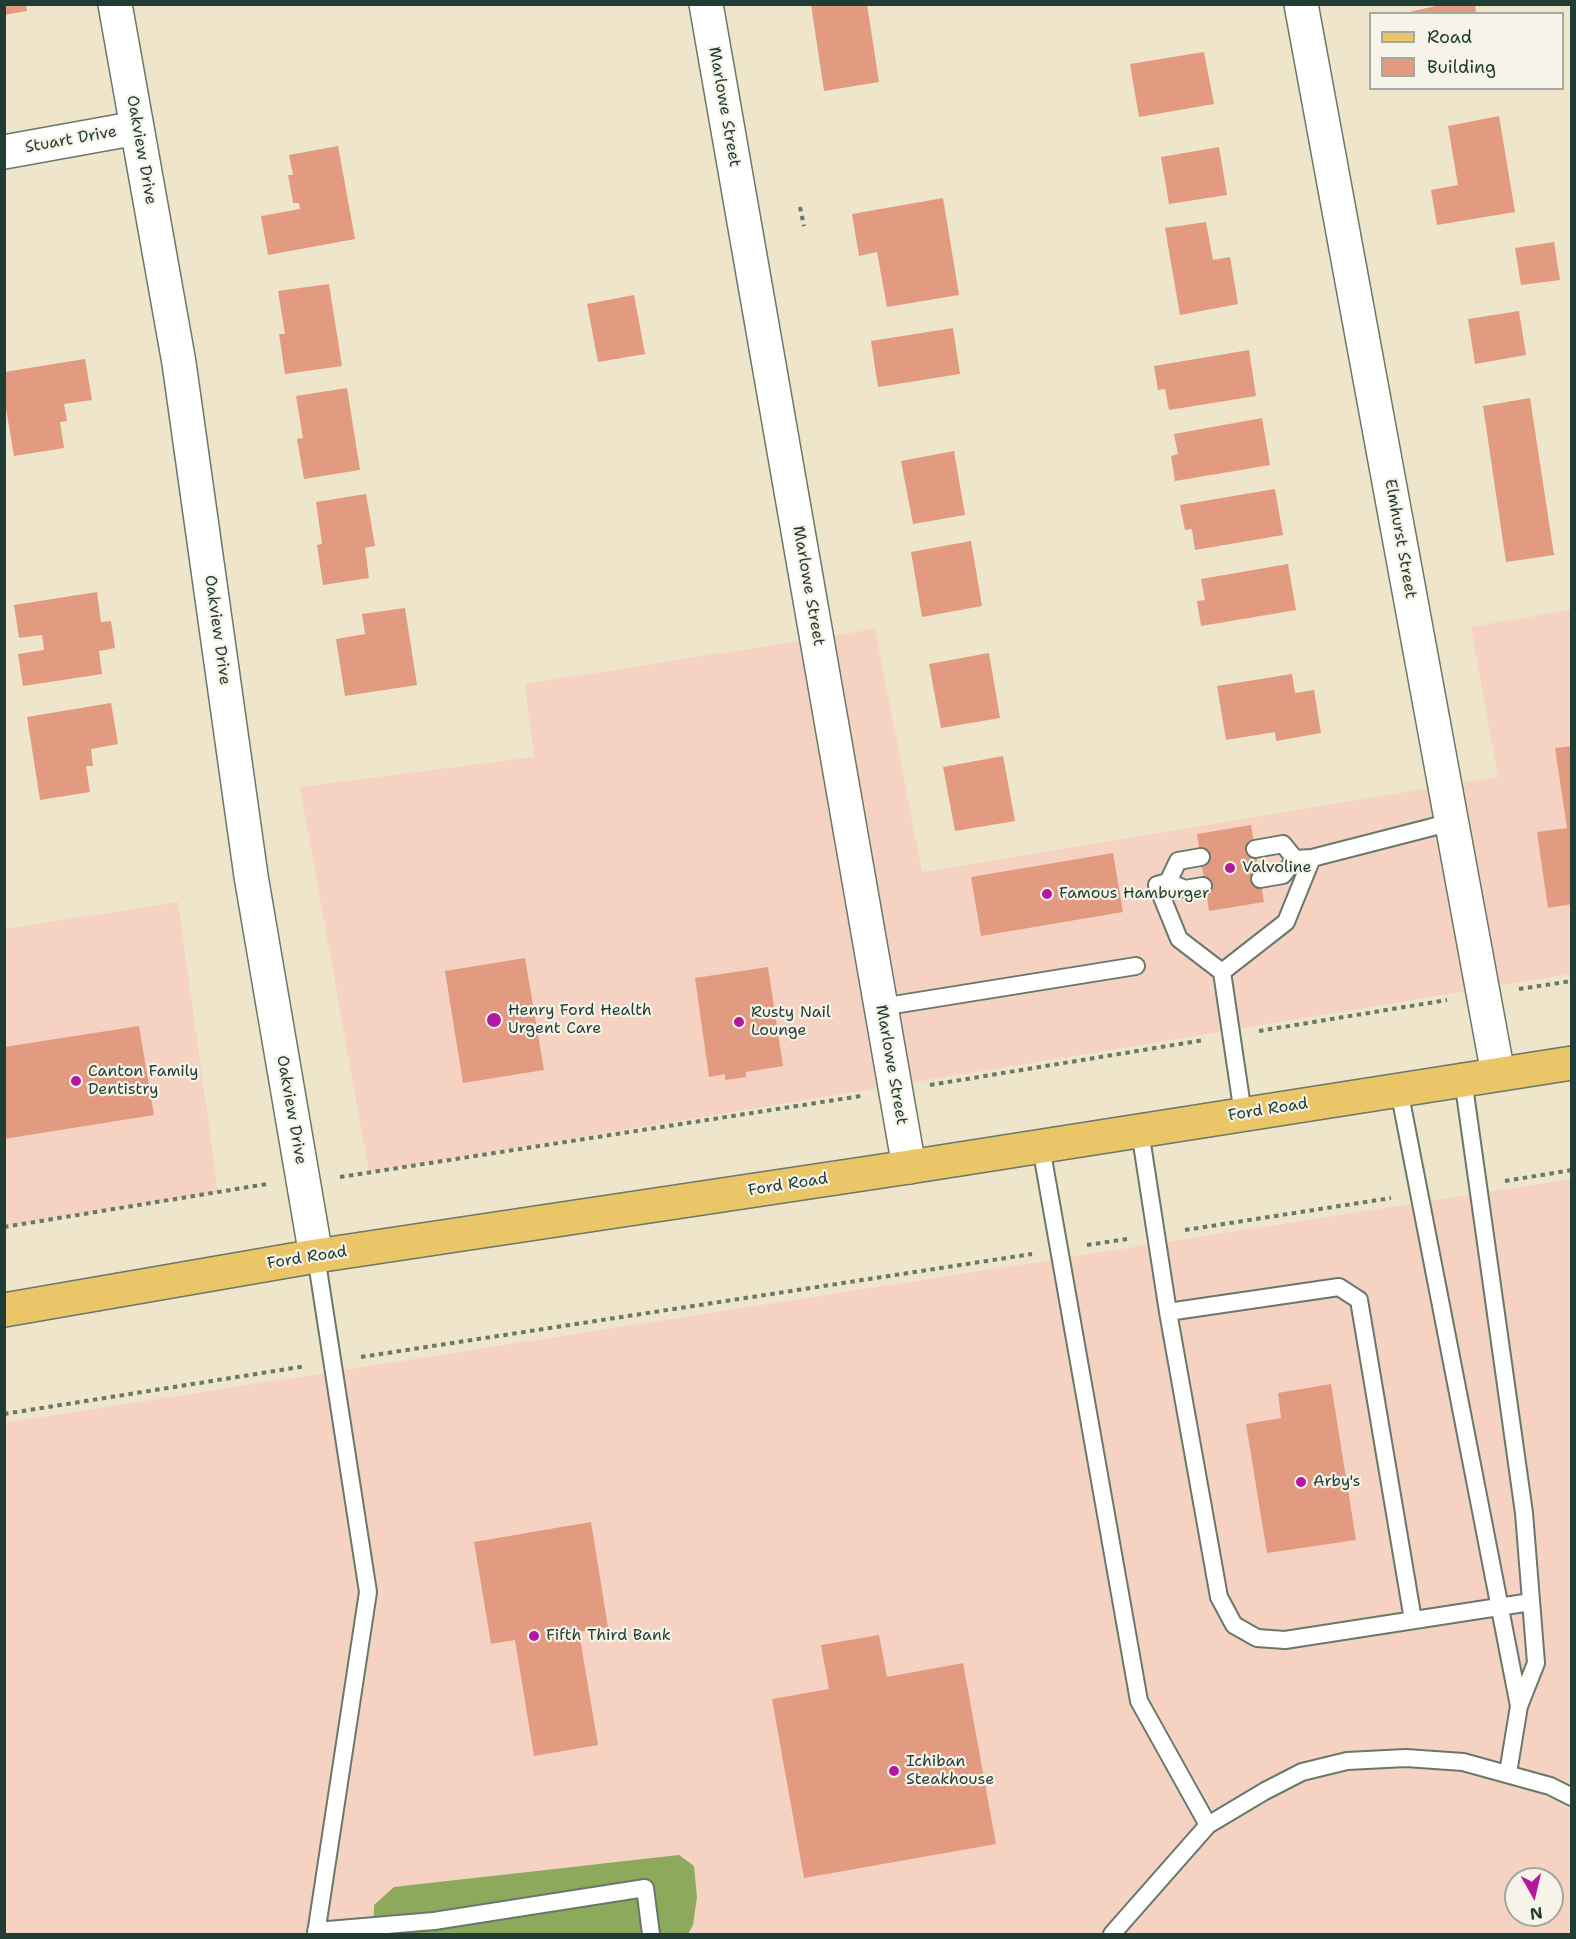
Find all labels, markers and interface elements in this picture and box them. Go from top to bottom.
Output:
legend [1369,12,1564,90]
text: Road [1427,25,1472,49]
street label: Marlowe Street [704,45,744,169]
text: Building [1427,55,1496,79]
street label: Oakview Drive [122,94,160,206]
street label: Stuart Drive [24,122,118,158]
street label: Elmhurst Street [1380,478,1420,600]
street label: Marlowe Street [788,524,828,648]
street label: Oakview Drive [200,574,234,686]
place label: Valvoline [1242,858,1312,878]
marker: Valvoline [1223,861,1237,875]
place label: Famous Hamburger [1059,884,1210,904]
marker: Famous Hamburger [1040,887,1054,901]
place label: Henry Ford Health Urgent Care [508,1001,652,1039]
place label: Rusty Nail Lounge [751,1003,831,1041]
street label: Marlowe Street [871,1003,911,1127]
marker: Henry Ford Health Urgent Care [485,1011,503,1029]
marker: Rusty Nail Lounge [732,1015,746,1029]
street label: Oakview Drive [272,1054,310,1166]
place label: Canton Family Dentistry [88,1062,198,1100]
marker: Canton Family Dentistry [69,1074,83,1088]
street label: Ford Road [1227,1094,1309,1126]
street label: Ford Road [747,1169,829,1201]
street label: Ford Road [266,1242,348,1274]
place label: Arby's [1313,1472,1360,1492]
marker: Arby's [1294,1475,1308,1489]
place label: Fifth Third Bank [546,1626,671,1646]
marker: Fifth Third Bank [527,1629,541,1643]
place label: Ichiban Steakhouse [906,1752,994,1790]
marker: Ichiban Steakhouse [887,1764,901,1778]
north arrow [1504,1867,1564,1927]
text: N [1529,1902,1544,1925]

